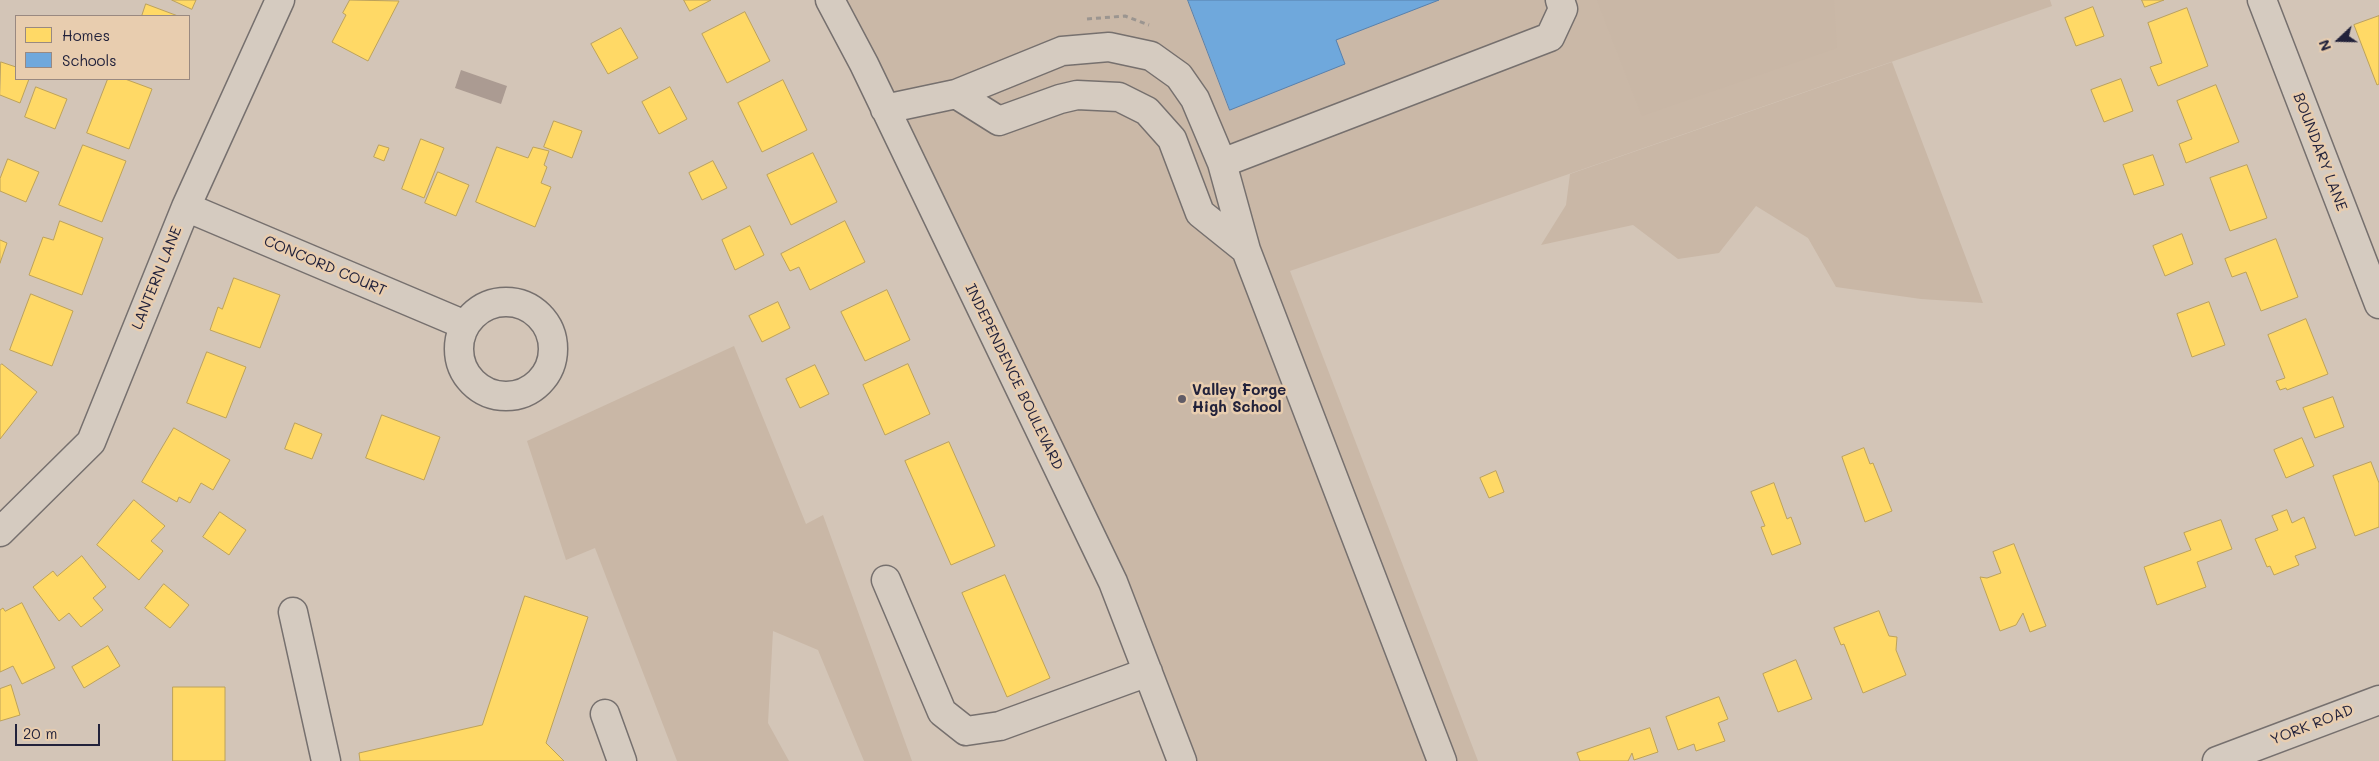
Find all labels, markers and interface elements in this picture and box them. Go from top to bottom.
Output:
legend [15,15,190,80]
north arrow [2314,15,2364,65]
text: Homes [62,25,110,45]
text: N [2314,37,2335,54]
text: Schools [62,50,117,70]
street label: BOUNDARY LANE [2289,90,2351,214]
street label: LANTERN LANE [128,224,186,332]
street label: CONCORD COURT [261,232,389,300]
street label: INDEPENDENCE BOULEVARD [961,281,1067,473]
place label: Valley Forge High School [1192,381,1286,416]
marker: Valley Forge High School [1176,393,1188,405]
street label: YORK ROAD [2268,701,2356,749]
scale bar [18,714,102,746]
text: 20 m [23,723,57,743]

